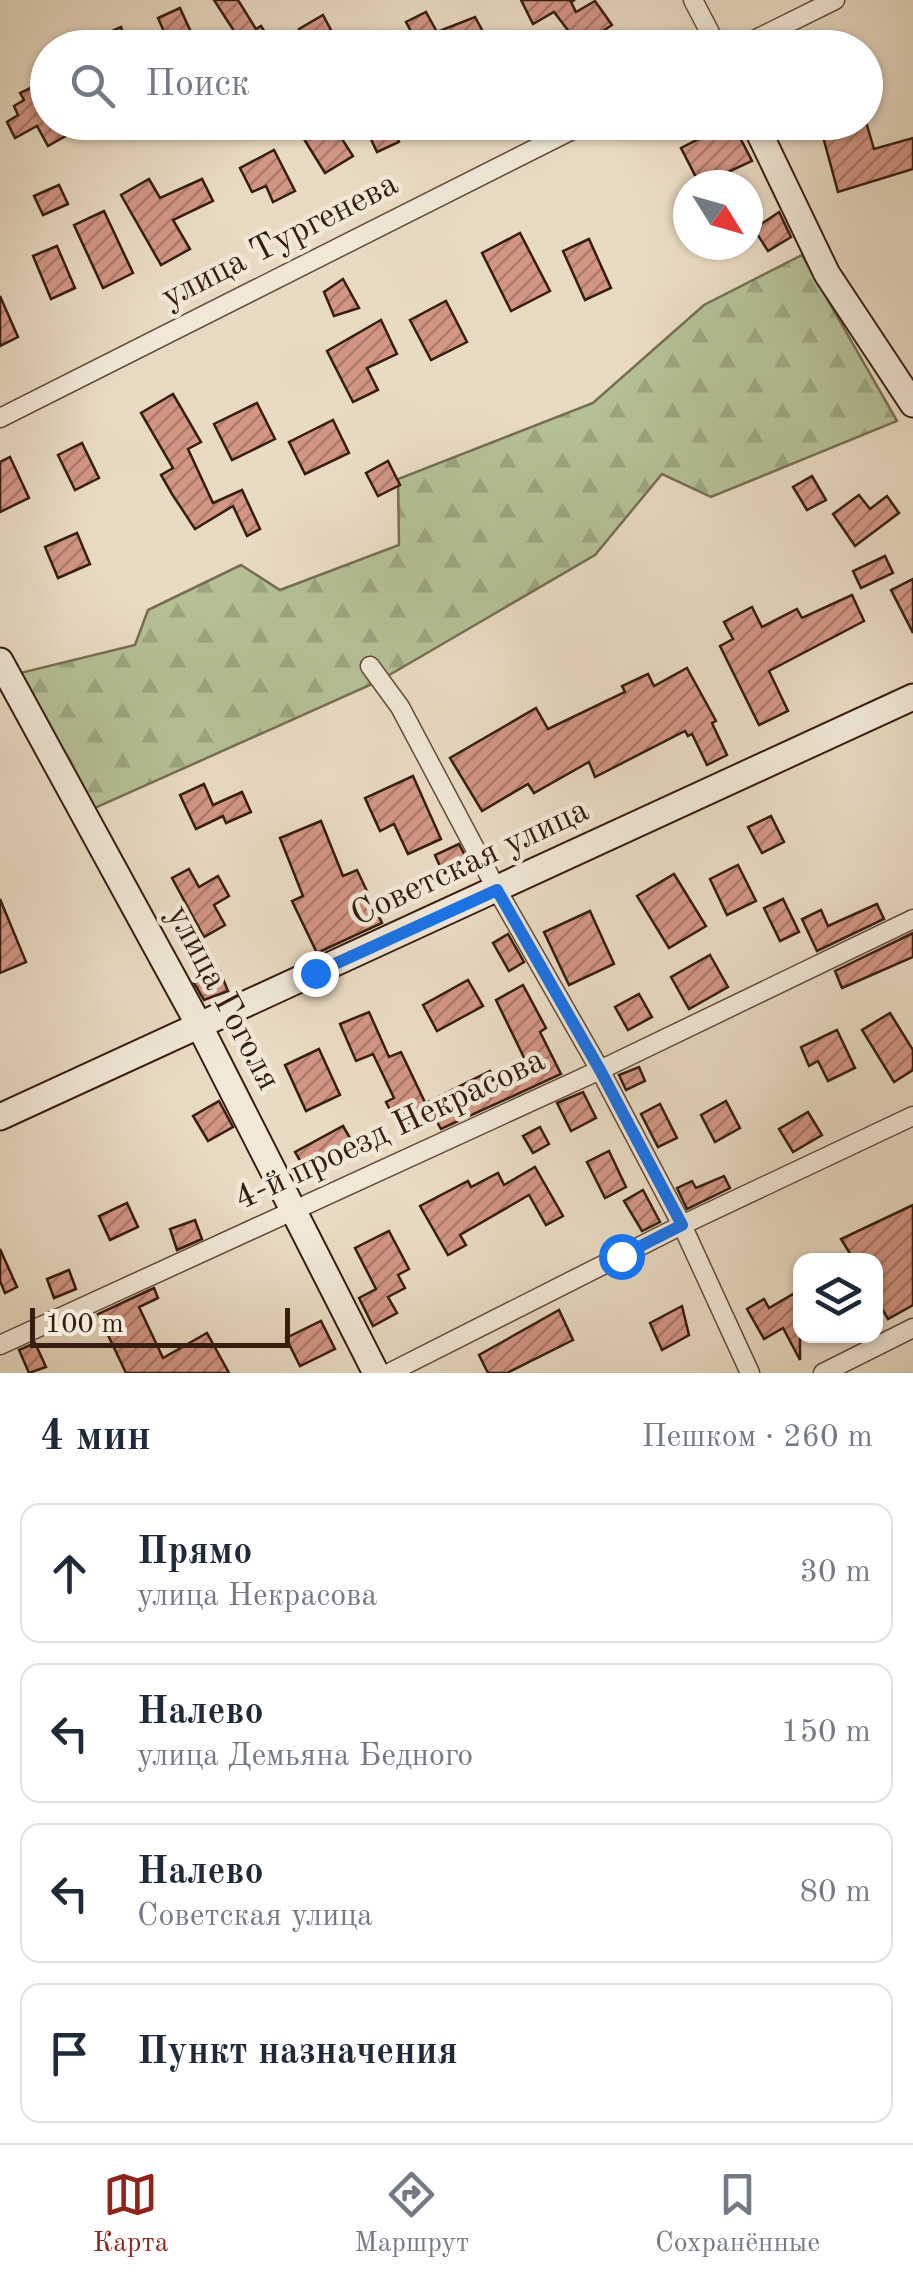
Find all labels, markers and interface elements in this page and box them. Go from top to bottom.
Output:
search box [30,30,883,140]
icon: search [65,58,120,113]
text: Поиск [145,66,250,104]
street label: улица Тургенева [156,166,404,316]
north arrow [673,170,763,260]
street label: Советская улица [346,793,594,933]
street label: улица Гоголя [160,900,286,1096]
route end [293,951,339,997]
street label: 4-й проезд Некрасова [229,1043,551,1217]
route start [599,1234,645,1280]
map controls [793,1253,883,1343]
button: layers [793,1253,883,1343]
scale bar [30,1303,290,1348]
text: 100 m [45,1311,124,1339]
text: 4 мин [40,1417,151,1459]
text: Пешком · 260 m [641,1422,873,1454]
text: Прямо [137,1534,252,1572]
icon: ahead [42,1546,97,1601]
text: 30 m [800,1557,871,1589]
text: улица Некрасова [137,1581,377,1613]
text: Налево [137,1694,264,1732]
icon: left [42,1706,97,1761]
text: 150 m [781,1717,871,1749]
text: улица Демьяна Бедного [137,1741,473,1773]
text: Налево [137,1854,264,1892]
icon: left [42,1866,97,1921]
text: 80 m [800,1877,871,1909]
text: Советская улица [137,1901,373,1933]
icon: arrive [42,2026,97,2081]
text: Пункт назначения [137,2034,458,2072]
tab: Карта [93,2167,169,2262]
tab: Маршрут [354,2167,469,2262]
tab: Сохранённые [655,2167,820,2262]

